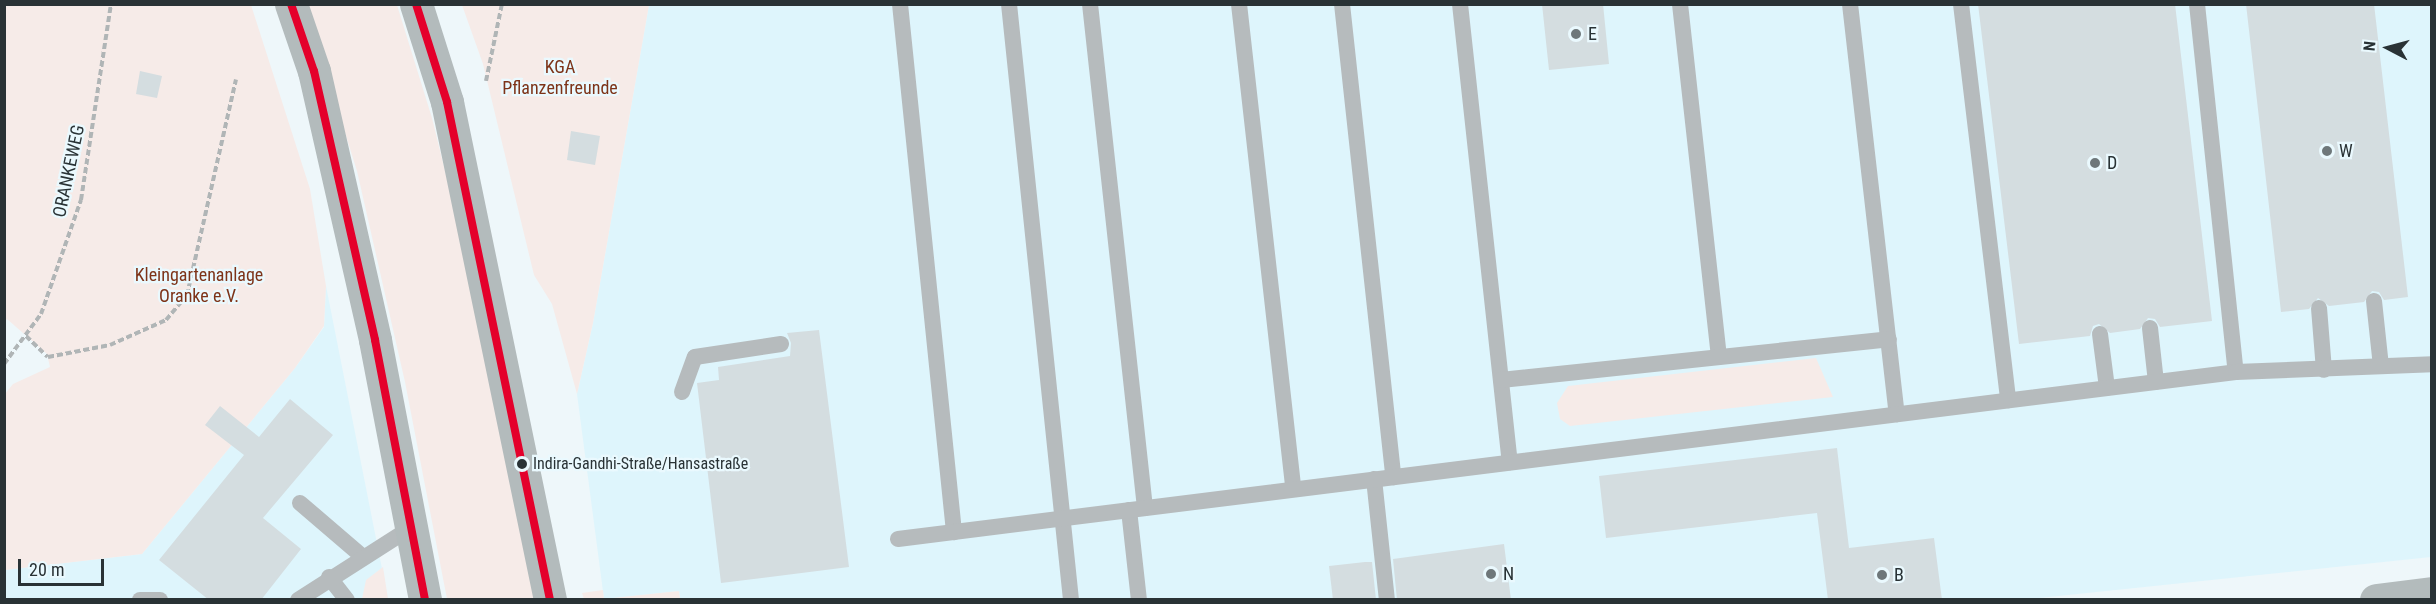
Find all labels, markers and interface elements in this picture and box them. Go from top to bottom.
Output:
north arrow [2358,18,2418,78]
place label: E [1588,23,1597,45]
marker: E [1569,27,1583,41]
text: N [2360,40,2380,52]
park label: KGA Pflanzenfreunde [502,57,618,100]
street label: ORANKEWEG [49,123,89,219]
place label: W [2339,140,2353,162]
marker: W [2320,144,2334,158]
place label: D [2107,152,2117,174]
marker: D [2088,156,2102,170]
park label: Kleingartenanlage Oranke e.V. [135,265,263,308]
place label: Indira-Gandhi-Straße/Hansastraße [533,454,748,474]
marker: Indira-Gandhi-Straße/Hansastraße [516,458,528,470]
scale bar [21,547,106,585]
text: 20 m [29,559,64,580]
place label: N [1503,563,1514,585]
place label: B [1894,564,1904,586]
marker: N [1484,567,1498,581]
marker: B [1875,568,1889,582]

